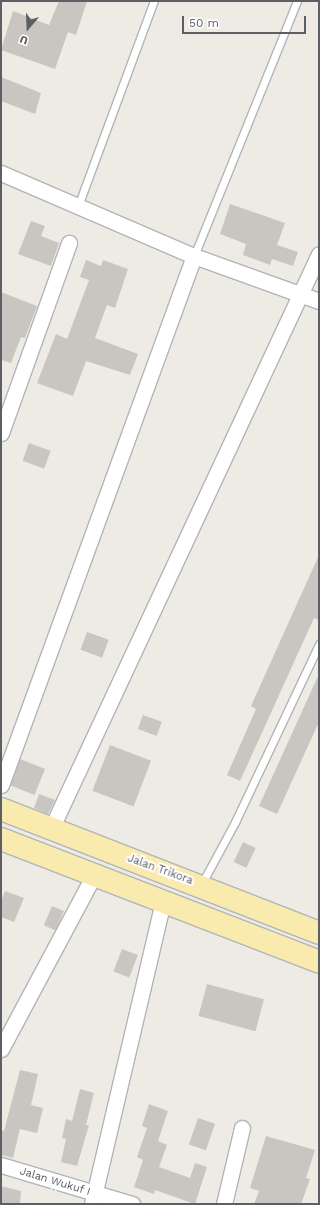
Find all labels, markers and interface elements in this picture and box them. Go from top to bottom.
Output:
north arrow [8,8,48,48]
scale bar [184,8,308,34]
text: 50 m [189,16,219,30]
text: U [18,32,30,47]
street label: Jalan Trikora [125,852,195,888]
street label: Jalan Wukuf I [18,1165,92,1199]

